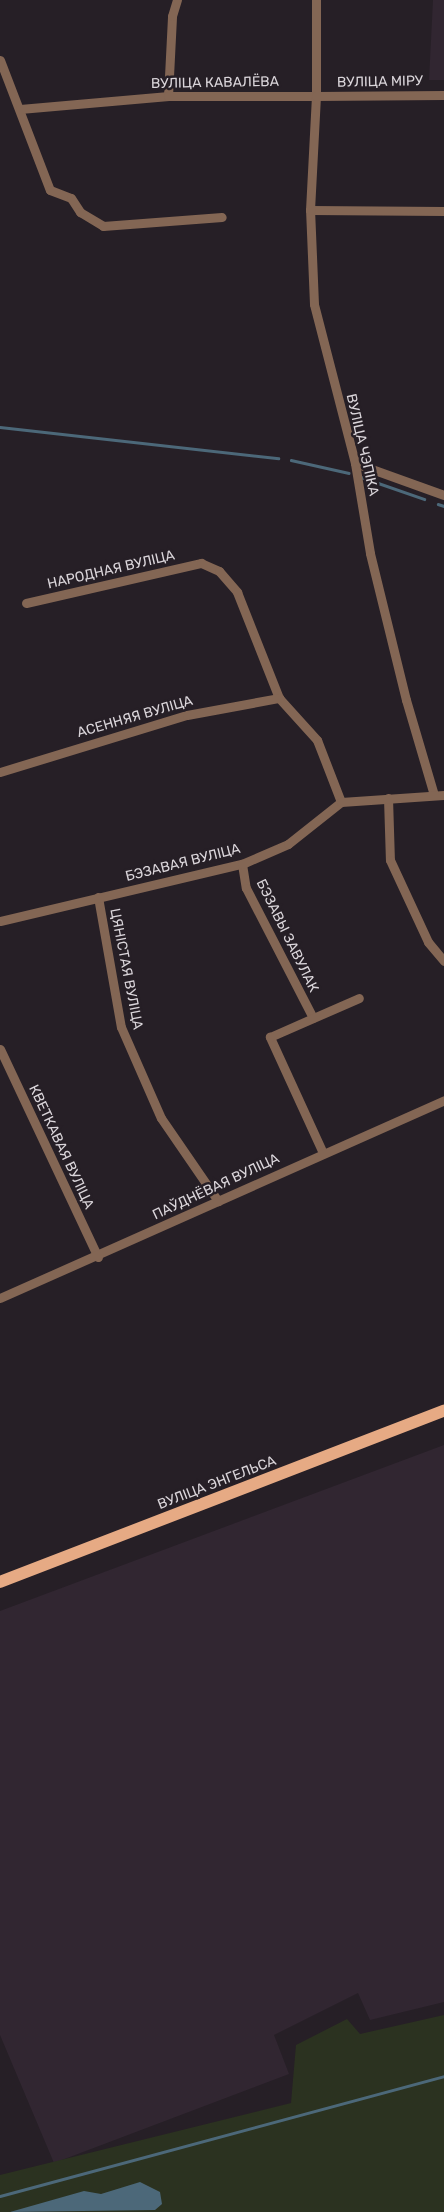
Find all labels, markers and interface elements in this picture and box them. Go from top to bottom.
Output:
street label: ВУЛІЦА КАВАЛЁВА [151,73,279,93]
street label: ВУЛІЦА МІРУ [337,73,423,91]
street label: ВУЛІЦА ЧЭПІКА [342,392,382,498]
street label: НАРОДНАЯ ВУЛІЦА [46,547,176,593]
street label: АСЕННЯЯ ВУЛІЦА [75,692,195,742]
street label: БЭЗАВАЯ ВУЛІЦА [124,841,242,885]
street label: БЭЗАВЫ ЗАВУЛАК [252,877,322,995]
street label: ЦЯНІСТАЯ ВУЛІЦА [106,907,146,1031]
street label: КВЕТКАВАЯ ВУЛІЦА [25,1082,97,1212]
street label: ПАЎДНЁВАЯ ВУЛІЦА [150,1150,282,1224]
street label: ВУЛІЦА ЭНГЕЛЬСА [155,1453,279,1513]

